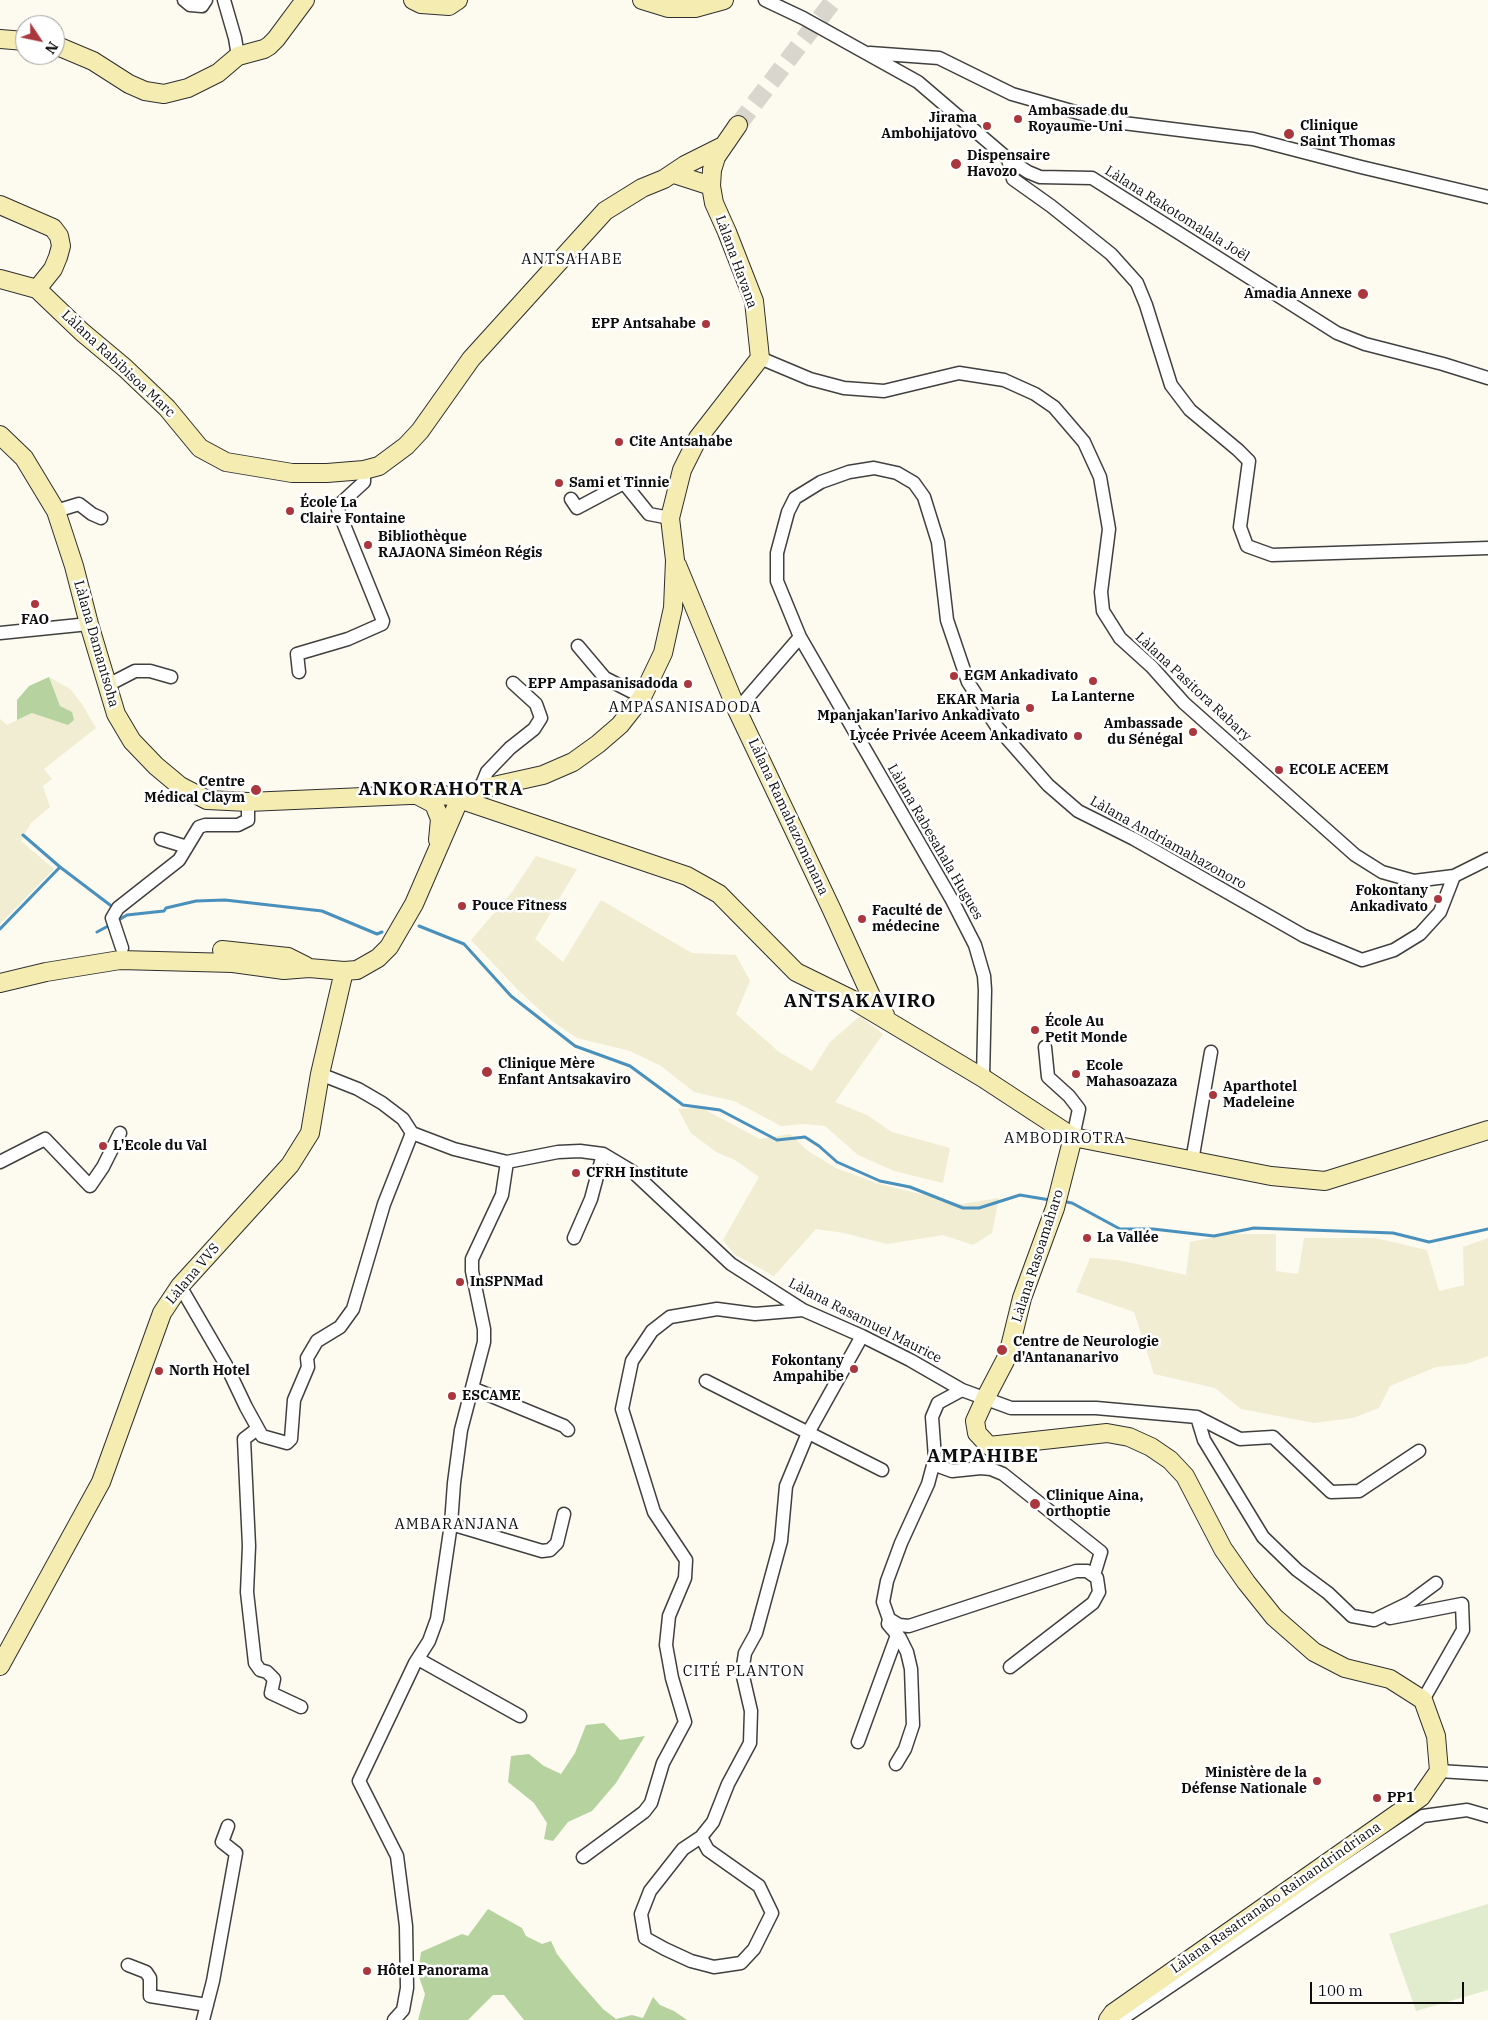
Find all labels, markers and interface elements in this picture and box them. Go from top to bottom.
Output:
north arrow [15,15,65,65]
text: N [41,38,62,57]
place label: Ambassade du Royaume-Uni [1028,103,1128,136]
place label: Jirama Ambohijatovo [881,110,977,142]
marker: Ambassade du Royaume-Uni [1012,113,1024,125]
place label: Clinique Saint Thomas [1300,118,1395,150]
marker: Jirama Ambohijatovo [981,120,993,132]
marker: Clinique Saint Thomas [1282,127,1296,141]
place label: Dispensaire Havozo [967,148,1050,180]
marker: Dispensaire Havozo [949,157,963,171]
street label: Làlana Rakotomalala Joël [1102,163,1252,265]
street label: Làlana Havana [711,213,761,311]
district label: ANTSAHABE [520,251,624,269]
place label: Amadia Annexe [1244,286,1352,302]
marker: Amadia Annexe [1356,287,1370,301]
street label: Làlana Rabibisoa Marc [58,307,178,421]
place label: EPP Antsahabe [591,316,696,332]
marker: EPP Antsahabe [700,318,712,330]
place label: Cite Antsahabe [629,434,733,450]
marker: Cite Antsahabe [613,436,625,448]
place label: Sami et Tinnie [569,475,670,491]
marker: Sami et Tinnie [553,477,565,489]
place label: École La Claire Fontaine [300,495,405,528]
marker: École La Claire Fontaine [284,505,296,517]
place label: Bibliothèque RAJAONA Siméon Régis [378,529,542,562]
marker: Bibliothèque RAJAONA Siméon Régis [362,539,374,551]
street label: Làlana Damantsoha [70,579,122,709]
marker: FAO [29,598,41,610]
place label: FAO [21,612,49,628]
street label: Làlana Pasitora Rabary [1132,629,1254,745]
place label: EGM Ankadivato [964,668,1078,684]
marker: EGM Ankadivato [948,670,960,682]
marker: La Lanterne [1087,675,1099,687]
place label: EPP Ampasanisadoda [528,676,678,692]
marker: EPP Ampasanisadoda [682,678,694,690]
place label: La Lanterne [1051,689,1135,705]
place label: EKAR Maria Mpanjakan'Iarivo Ankadivato [817,692,1020,724]
district label: AMPASANISADODA [607,699,763,717]
marker: EKAR Maria Mpanjakan'Iarivo Ankadivato [1024,702,1036,714]
place label: Ambassade du Sénégal [1104,716,1183,749]
marker: Ambassade du Sénégal [1187,726,1199,738]
place label: Lycée Privée Aceem Ankadivato [850,728,1068,744]
marker: Lycée Privée Aceem Ankadivato [1072,730,1084,742]
street label: Làlana Ramahazomanana [744,736,832,898]
street label: Làlana Rabesahala Hugues [884,761,986,923]
place label: ECOLE ACEEM [1289,762,1389,778]
marker: ECOLE ACEEM [1273,764,1285,776]
place label: Centre Médical Claym [144,774,245,806]
district label: ANKORAHOTRA [357,779,525,801]
marker: Centre Médical Claym [249,783,263,797]
street label: Làlana Andriamahazonoro [1087,793,1249,893]
place label: Fokontany Ankadivato [1350,883,1428,916]
marker: Fokontany Ankadivato [1432,893,1444,905]
place label: Pouce Fitness [472,898,567,914]
marker: Pouce Fitness [456,900,468,912]
place label: Faculté de médecine [872,903,943,936]
marker: Faculté de médecine [856,913,868,925]
district label: ANTSAKAVIRO [782,991,938,1013]
place label: École Au Petit Monde [1045,1014,1127,1046]
marker: École Au Petit Monde [1029,1024,1041,1036]
place label: Clinique Mère Enfant Antsakaviro [498,1056,631,1088]
place label: Ecole Mahasoazaza [1086,1058,1177,1090]
marker: Clinique Mère Enfant Antsakaviro [480,1065,494,1079]
marker: Ecole Mahasoazaza [1070,1068,1082,1080]
place label: Aparthotel Madeleine [1223,1079,1297,1112]
marker: Aparthotel Madeleine [1207,1089,1219,1101]
district label: AMBODIROTRA [1003,1130,1127,1148]
place label: L'Ecole du Val [113,1138,207,1154]
marker: L'Ecole du Val [97,1140,109,1152]
place label: CFRH Institute [586,1165,688,1181]
marker: CFRH Institute [570,1167,582,1179]
street label: Làlana Rasoamaharo [1009,1187,1067,1325]
place label: La Vallée [1097,1230,1159,1246]
marker: La Vallée [1081,1232,1093,1244]
street label: Làlana VVS [163,1240,223,1308]
place label: InSPNMad [470,1274,543,1290]
street label: Làlana Rasamuel Maurice [786,1275,944,1367]
marker: InSPNMad [454,1276,466,1288]
place label: Centre de Neurologie d'Antananarivo [1013,1334,1159,1366]
marker: Centre de Neurologie d'Antananarivo [995,1343,1009,1357]
place label: Fokontany Ampahibe [771,1353,844,1385]
place label: North Hotel [169,1363,250,1379]
marker: Fokontany Ampahibe [848,1363,860,1375]
marker: North Hotel [153,1365,165,1377]
place label: ESCAME [462,1388,521,1404]
marker: ESCAME [446,1390,458,1402]
district label: AMPAHIBE [926,1446,1040,1468]
place label: Clinique Aina, orthoptie [1046,1488,1143,1520]
marker: Clinique Aina, orthoptie [1028,1497,1042,1511]
district label: AMBARANJANA [393,1516,521,1534]
district label: CITÉ PLANTON [681,1663,807,1681]
place label: Ministère de la Défense Nationale [1181,1765,1307,1798]
marker: Ministère de la Défense Nationale [1311,1775,1323,1787]
place label: PP1 [1387,1790,1414,1806]
marker: PP1 [1371,1792,1383,1804]
street label: Làlana Rasatranabo Rainandrindriana [1168,1819,1384,1977]
place label: Hôtel Panorama [377,1963,489,1979]
marker: Hôtel Panorama [361,1965,373,1977]
scale bar [1313,1972,1467,2004]
text: 100 m [1318,1981,1363,2000]

